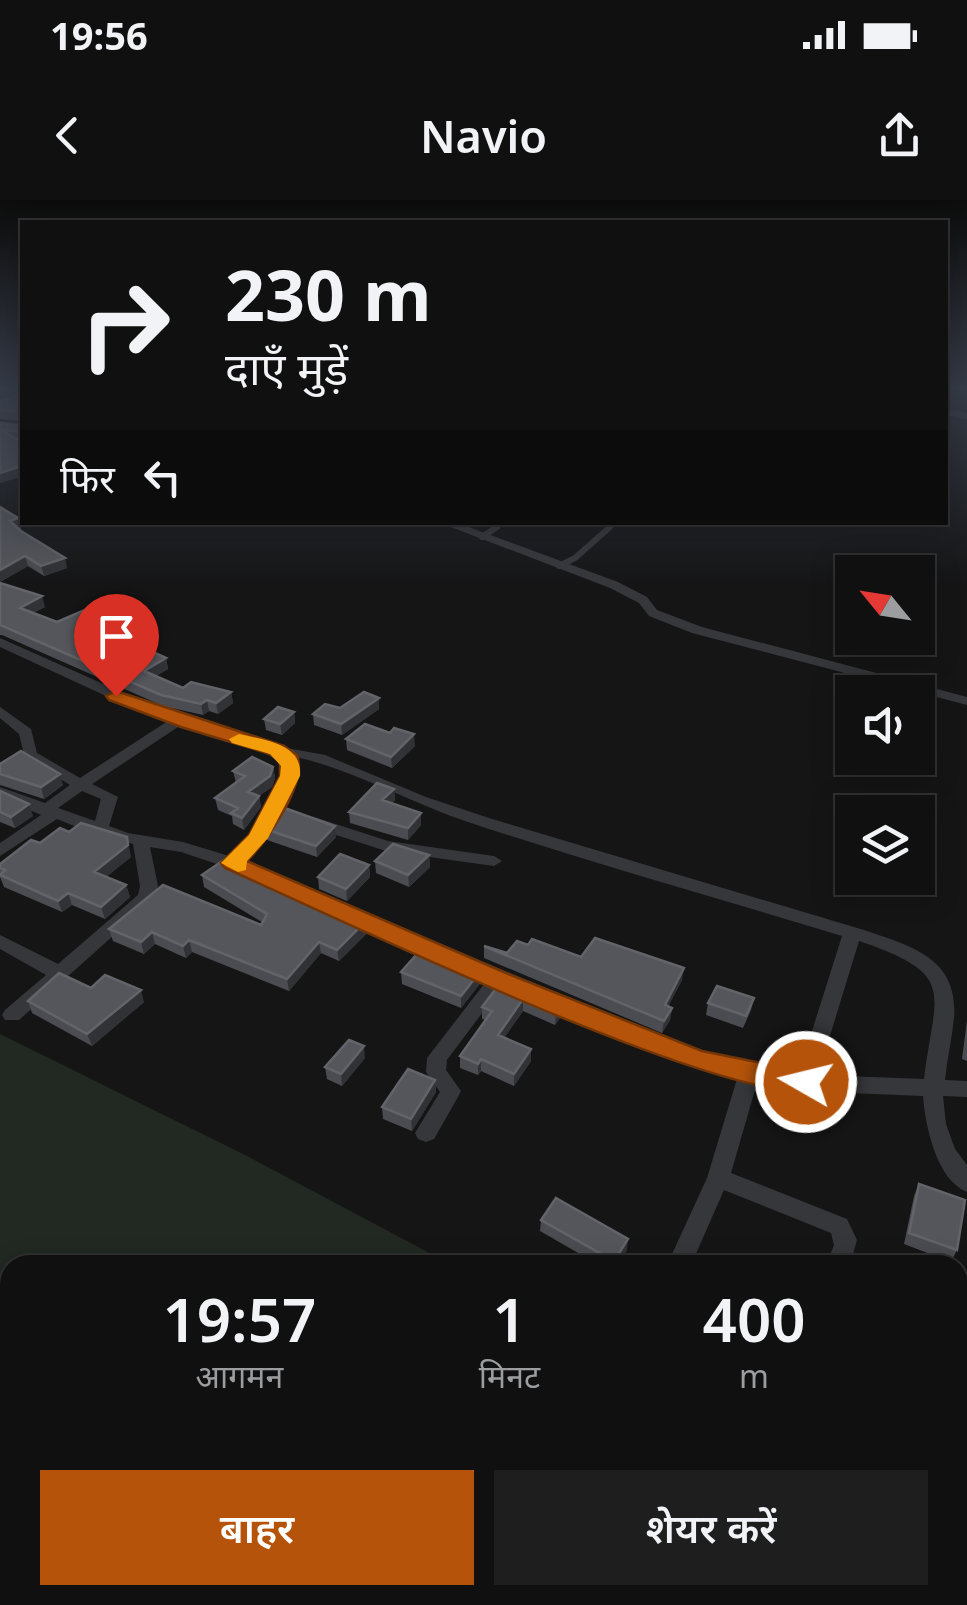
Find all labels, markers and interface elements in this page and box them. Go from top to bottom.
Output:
text: 19:56 [50,9,148,61]
text: Navio [420,105,547,166]
icon: back [40,108,95,163]
icon: share [872,108,927,163]
text: 230 m [225,246,432,342]
icon: right [60,260,190,390]
text: दाएँ मुड़ें [225,337,348,398]
icon: left [135,450,190,505]
text: फिर [60,452,115,504]
north arrow [835,555,935,655]
map controls [835,555,935,895]
pin [74,594,159,697]
icon: arrive [89,609,144,664]
button: sound [835,675,935,775]
button: layers [835,795,935,895]
position arrow [754,1030,858,1134]
text: 19:57 [162,1278,316,1360]
text: 1 [492,1278,527,1360]
text: 400 [703,1278,806,1360]
text: आगमन [196,1354,283,1397]
text: मिनट [479,1354,540,1397]
text: m [739,1354,769,1397]
button: बाहर [40,1470,474,1585]
button: शेयर करें [494,1470,928,1585]

